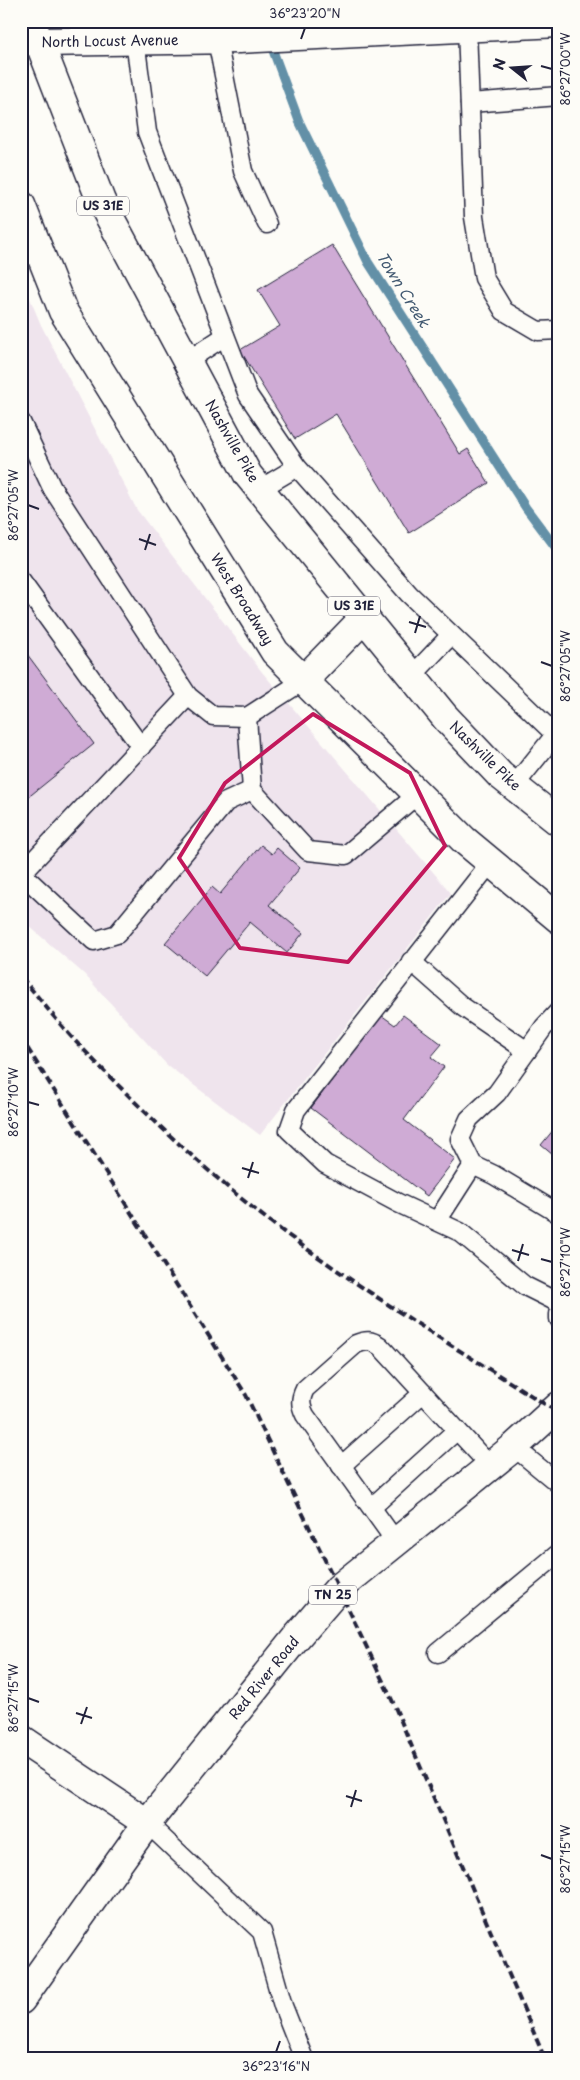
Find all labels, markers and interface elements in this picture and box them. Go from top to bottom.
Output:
text: 36°23'20"N [269,4,341,22]
street label: North Locust Avenue [41,29,179,52]
text: 86°27'00"W [556,32,574,105]
north arrow [488,42,538,92]
text: N [487,56,511,72]
road number: US 31E [77,197,129,216]
water label: Town Creek [372,247,437,332]
street label: Nashville Pike [200,395,265,486]
text: 86°27'05"W [4,468,22,541]
street label: West Broadway [206,549,279,649]
road number: US 31E [328,596,380,616]
text: 86°27'05"W [556,629,574,702]
street label: Nashville Pike [445,716,526,795]
text: 86°27'10"W [4,1066,22,1137]
text: 86°27'10"W [556,1226,574,1297]
road number: TN 25 [309,1586,357,1604]
street label: Red River Road [223,1632,304,1724]
text: 86°27'15"W [4,1663,22,1732]
text: 86°27'15"W [556,1824,574,1893]
text: 36°23'16"N [242,2057,310,2075]

